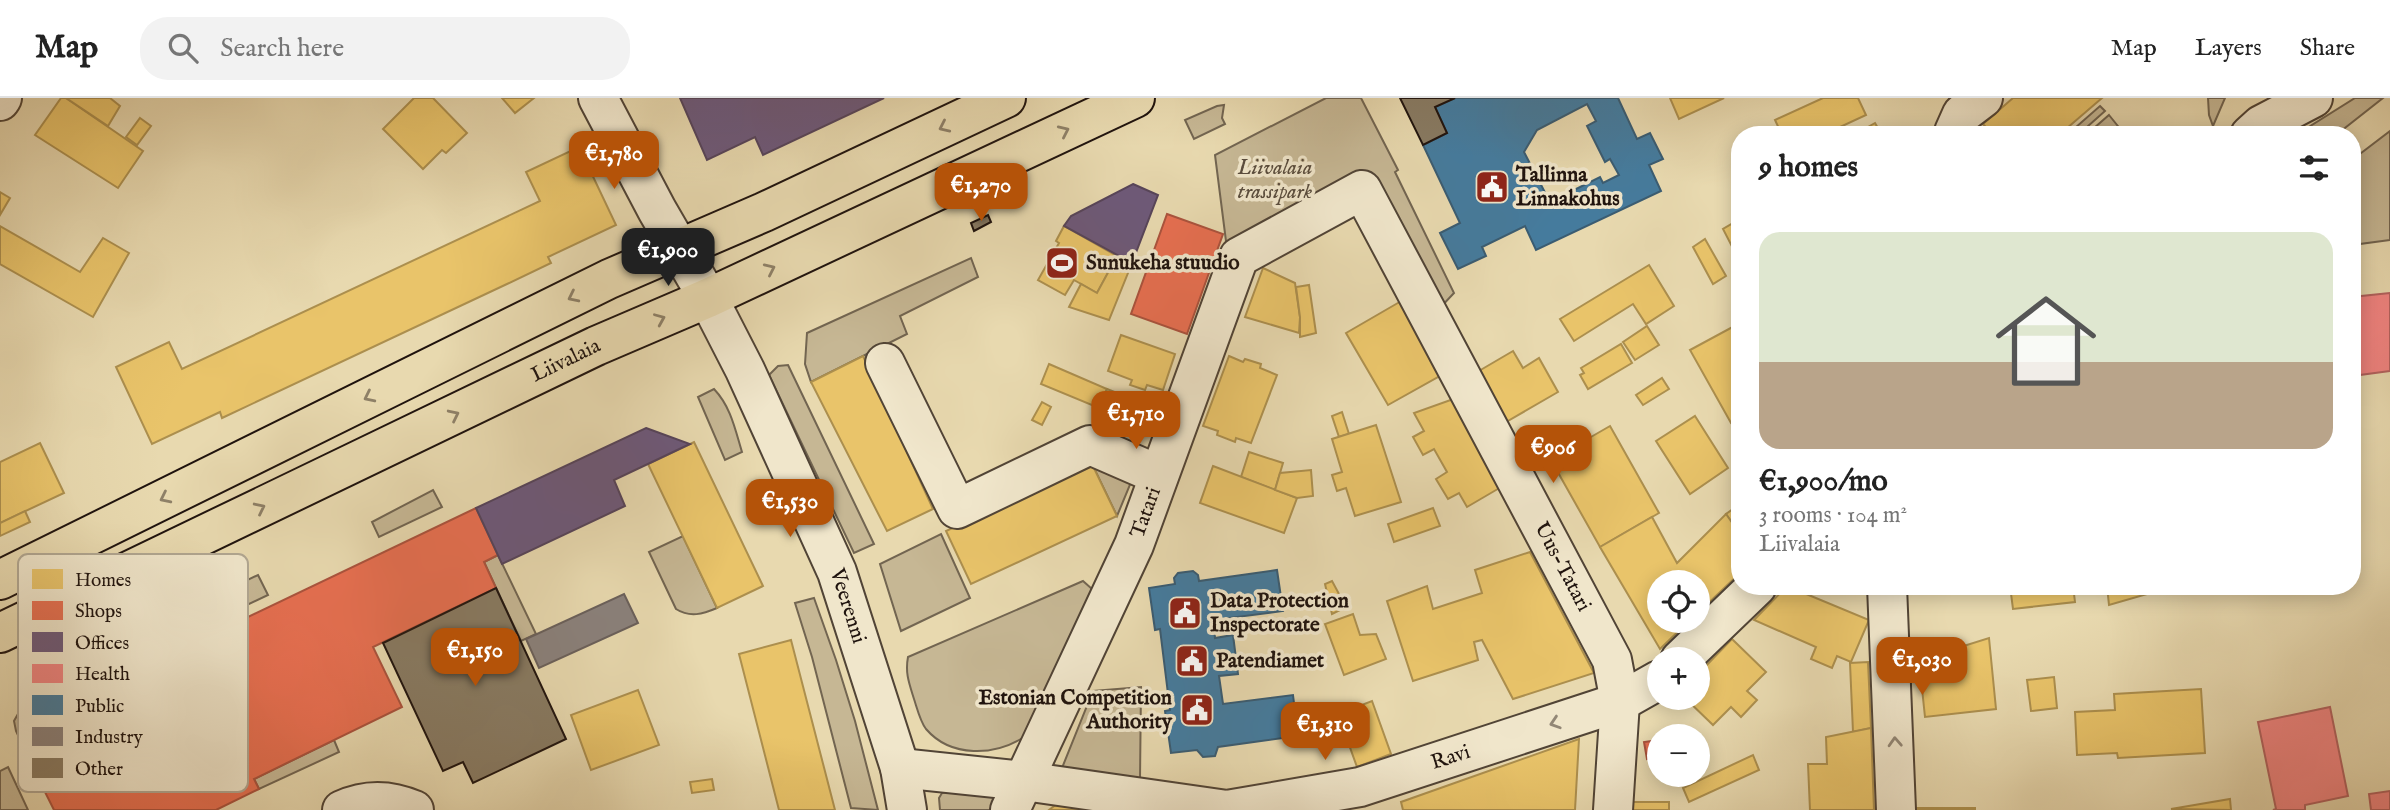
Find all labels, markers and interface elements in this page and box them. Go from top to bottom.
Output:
search box [140,17,630,80]
text: Map [35,27,98,69]
icon: search [164,29,202,67]
text: Search here [220,32,344,65]
text: Map [2111,33,2157,64]
text: Layers [2195,33,2262,64]
text: Share [2300,33,2355,64]
one-way arrow [939,119,951,133]
one-way arrow [1057,125,1070,139]
pin: €1,780 [557,132,671,191]
text: €1,780 [585,139,643,168]
text: 9 homes [1759,149,1858,187]
icon: filters [2295,149,2333,187]
park label: Liivalaia trassipark [1237,155,1313,206]
place label: Tallinna Linnakohus [1515,162,1620,213]
pin: €1,270 [924,164,1038,223]
public building icon: Tallinna Linnakohus [1473,168,1511,206]
text: €1,270 [951,171,1011,200]
pin: €1,900 [611,228,725,288]
text: €1,900 [638,236,698,265]
sports icon: Sunukeha stuudio [1043,244,1081,282]
place label: Sunukeha stuudio [1086,250,1240,277]
one-way arrow [762,263,775,277]
icon: home [1983,278,2109,404]
one-way arrow [568,288,580,302]
one-way arrow [653,313,665,327]
street label: Liivalaia [527,332,606,389]
one-way arrow [364,389,376,403]
pin: €1,710 [1079,392,1193,451]
text: €1,710 [1107,399,1165,428]
one-way arrow [447,409,459,423]
pin: €906 [1512,426,1594,485]
text: €906 [1531,433,1575,462]
text: €1,900/mo [1759,463,1888,501]
pin: €1,530 [733,480,847,539]
street label: Tatari [1124,483,1167,542]
text: €1,530 [762,487,818,516]
one-way arrow [160,490,172,504]
text: 3 rooms · 104 m² [1759,501,1907,530]
one-way arrow [253,502,265,516]
street label: Uus-Tatari [1528,517,1597,616]
text: Liivalaia [1759,530,1840,559]
legend [18,554,248,792]
street label: Veerenni [823,564,873,647]
text: Homes [75,569,131,593]
map controls [1647,570,1710,787]
button: locate [1647,570,1710,633]
place label: Data Protection Inspectorate [1210,588,1349,639]
public building icon: Data Protection Inspectorate [1166,594,1204,632]
text: Shops [75,600,122,624]
pin: €1,150 [418,628,532,688]
text: Offices [75,632,129,656]
text: €1,150 [447,636,503,665]
pin: €1,030 [1865,638,1979,697]
public building icon: Patendiamet [1173,642,1211,680]
text: €1,030 [1892,645,1952,674]
button: + [1647,647,1710,710]
place label: Patendiamet [1216,648,1325,675]
text: Health [75,663,130,687]
place label: Estonian Competition Authority [979,685,1173,736]
public building icon: Estonian Competition Authority [1178,691,1216,729]
text: Public [75,695,124,719]
pin: €1,310 [1268,702,1382,762]
text: €1,310 [1297,710,1353,739]
one-way arrow [1550,715,1562,730]
button: − [1647,724,1710,787]
text: Industry [75,726,143,750]
one-way arrow [1887,736,1902,747]
street label: Ravi [1428,738,1474,776]
text: Other [75,758,123,782]

